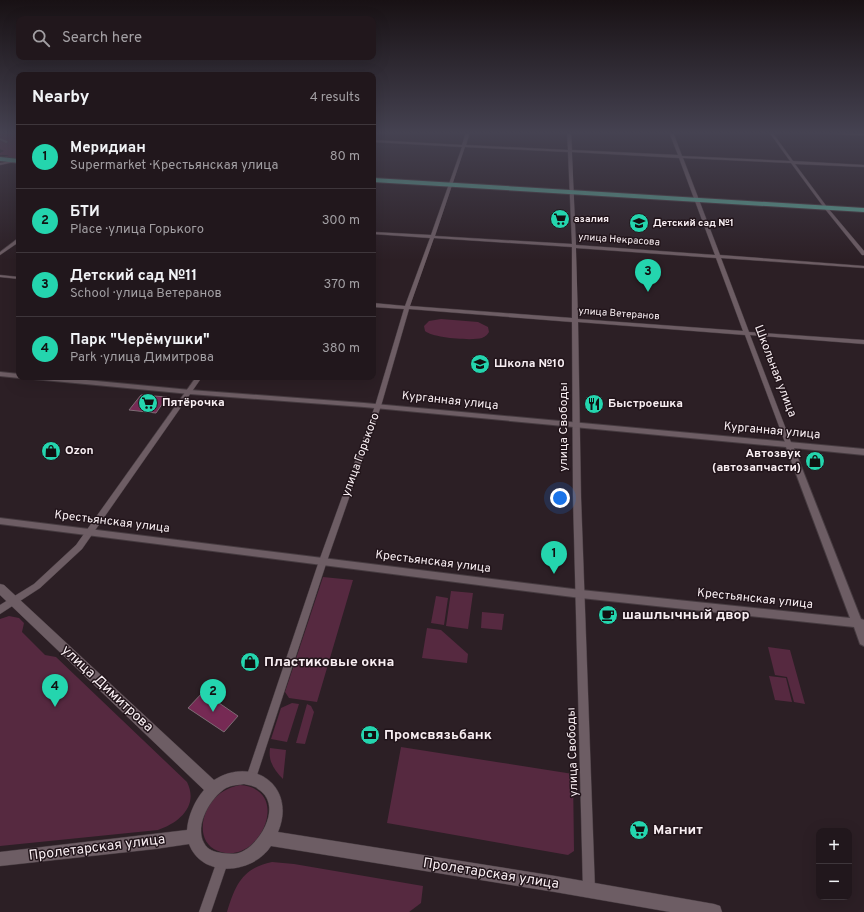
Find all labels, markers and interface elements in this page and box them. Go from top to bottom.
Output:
search box [16,16,376,60]
icon: search [30,27,52,49]
text: Search here [62,29,142,48]
text: Nearby [32,87,89,109]
text: 4 results [310,90,360,106]
text: Меридиан [70,139,146,158]
text: 1 [42,149,48,165]
text: 80 m [330,149,360,165]
text: Supermarket · Крестьянская улица [70,158,278,174]
text: БТИ [70,203,100,222]
supermarket icon: азалия [549,208,571,230]
school or university icon: Детский сад №1 [628,212,650,234]
text: 2 [41,213,49,229]
text: 300 m [322,213,360,229]
place label: азалия [574,213,609,226]
place label: Детский сад №1 [653,217,734,230]
text: Place · улица Горького [70,222,204,238]
street label: улица Некрасова [578,231,660,249]
pin: 3 [635,259,661,292]
text: Детский сад №11 [70,267,197,286]
text: 3 [41,277,49,293]
text: 370 m [323,277,360,293]
text: School · улица Ветеранов [70,286,222,302]
street label: улица Ветеранов [578,305,660,323]
street label: Школьная улица [750,323,800,419]
text: Парк "Черёмушки" [70,331,210,350]
text: 4 [41,341,49,357]
text: 380 m [322,341,360,357]
text: Park · улица Димитрова [70,350,214,366]
school or university icon: Школа №10 [469,353,491,375]
place label: Школа №10 [494,356,565,372]
street label: улица Свободы [556,382,572,472]
street label: Курганная улица [401,388,499,414]
supermarket icon: Пятёрочка [137,392,159,414]
restaurant icon: Быстроешка [583,393,605,415]
place label: Пятёрочка [162,395,225,411]
place label: Быстроешка [608,396,683,412]
street label: улица Горького [338,410,384,499]
street label: Курганная улица [723,419,821,443]
shop icon: Ozon [40,440,62,462]
place label: Ozon [65,443,94,459]
place label: Автозвук (автозапчасти) [712,446,801,476]
shop icon: Автозвук (автозапчасти) [804,450,826,472]
your location [550,488,570,508]
street label: Крестьянская улица [53,507,171,537]
pin: 1 [541,541,567,574]
street label: Крестьянская улица [374,547,492,577]
street label: Крестьянская улица [696,585,814,613]
cafe icon: шашлычный двор [597,604,619,626]
place label: шашлычный двор [622,607,750,624]
street label: улица Димитрова [58,642,156,736]
shop icon: Пластиковые окна [239,651,261,673]
place label: Пластиковые окна [264,654,394,671]
pin: 4 [42,674,68,707]
pin: 2 [200,679,226,712]
street label: улица Свободы [563,707,583,797]
bank icon: Промсвязьбанк [359,724,381,746]
place label: Промсвязьбанк [384,727,492,744]
supermarket icon: Магнит [628,819,650,841]
place label: Магнит [653,822,703,839]
map controls [816,828,852,900]
button: + [816,828,852,864]
street label: Пролетарская улица [28,831,166,865]
street label: Пролетарская улица [422,855,560,893]
button: − [816,864,852,900]

